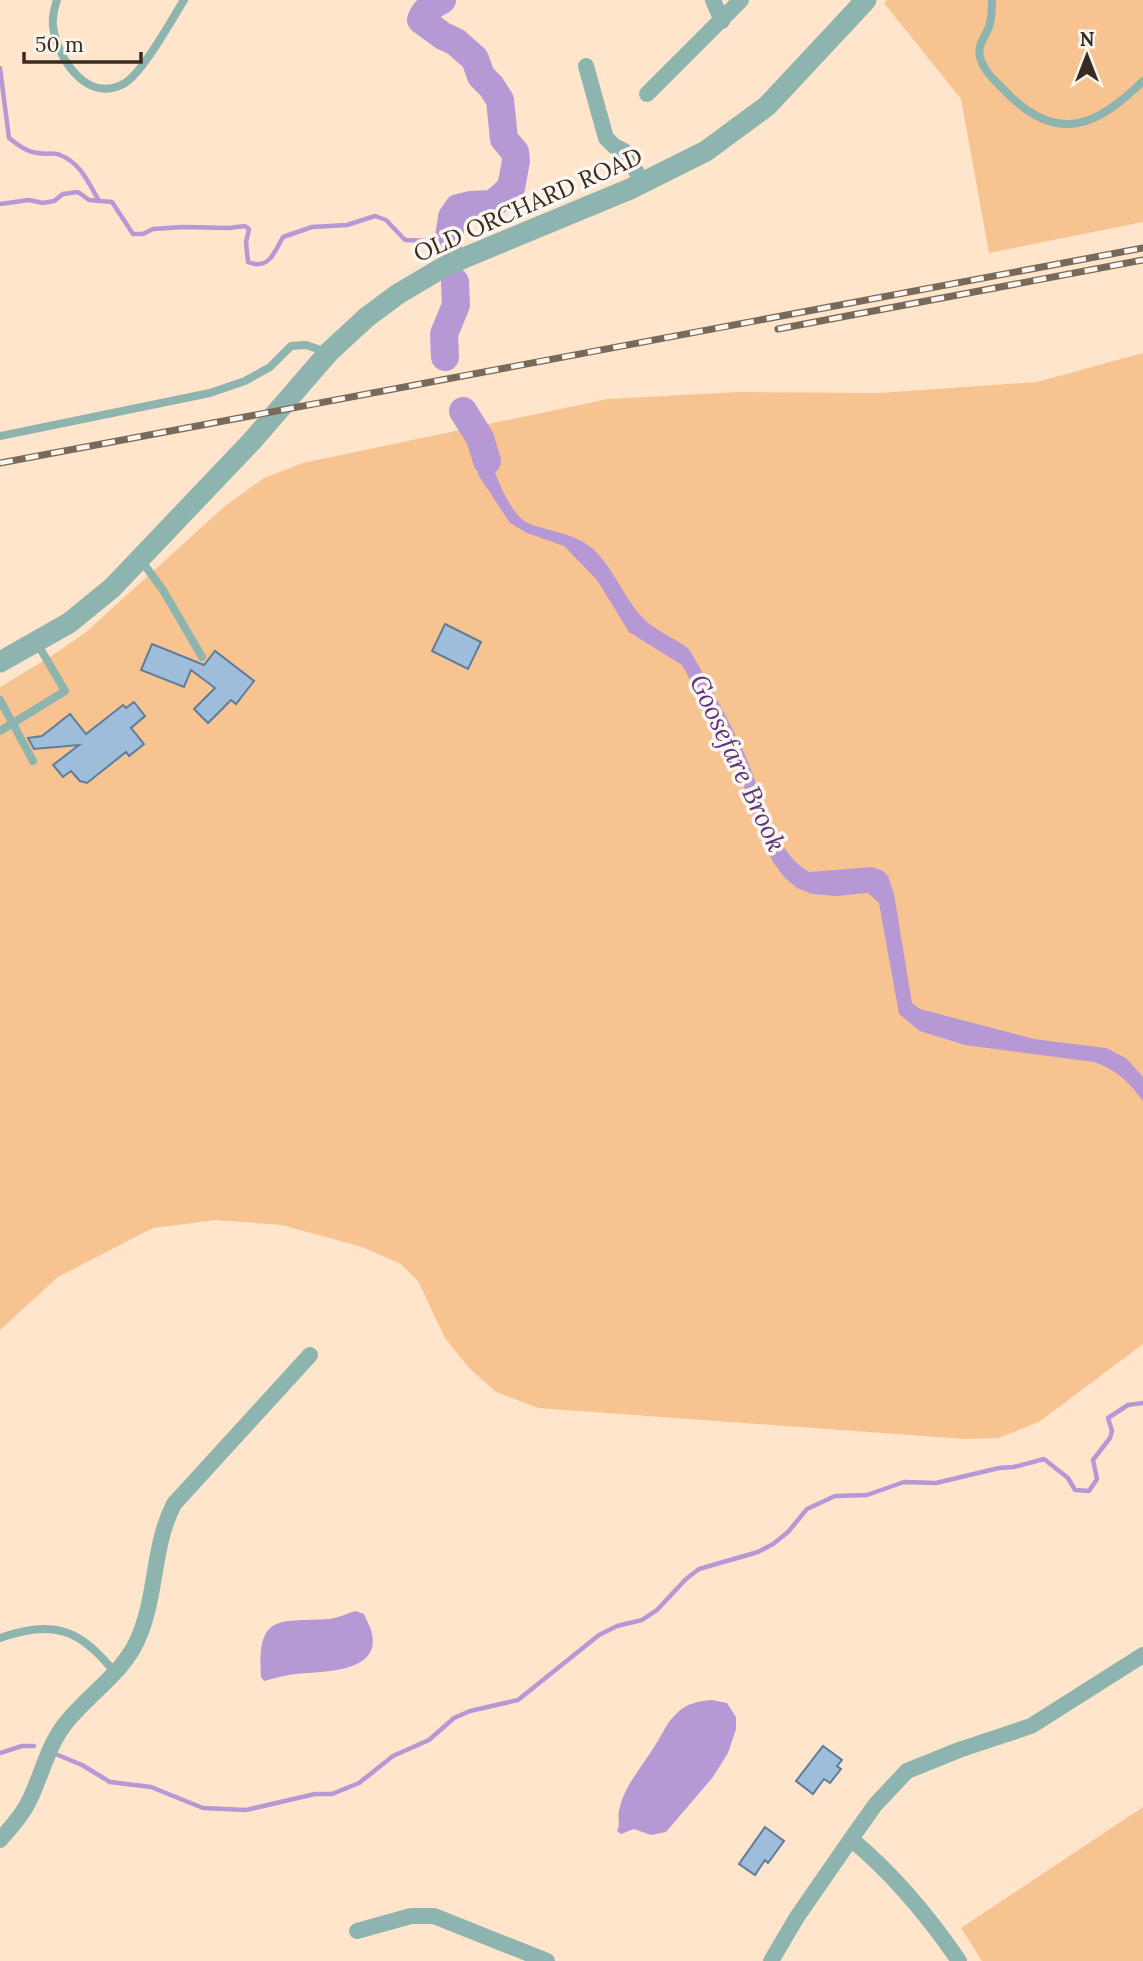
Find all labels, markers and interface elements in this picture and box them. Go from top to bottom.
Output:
scale bar [24,21,142,65]
north arrow [1052,21,1122,91]
text: N [1080,27,1095,51]
text: 50 m [35,31,84,58]
street label: OLD ORCHARD ROAD [409,140,647,269]
water label: Goosefare Brook [683,669,794,857]

